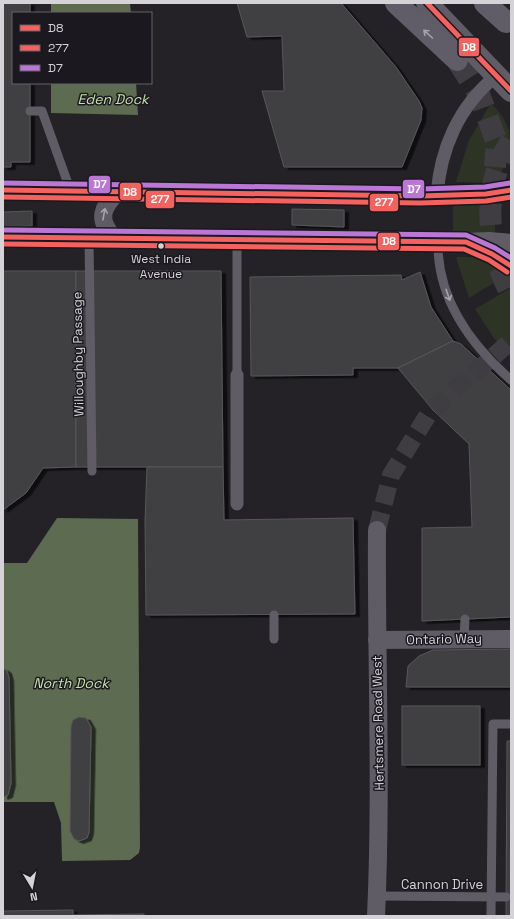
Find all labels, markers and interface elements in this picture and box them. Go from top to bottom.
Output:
legend [12,12,152,84]
text: D8 [48,20,63,36]
one-way arrow [424,30,434,39]
line badge: D8 [458,37,480,57]
text: 277 [48,40,69,56]
text: D8 [462,40,476,54]
text: D7 [48,60,63,76]
water label: Eden Dock [77,90,150,108]
line badge: D7 [88,175,111,194]
text: D7 [93,177,107,191]
line badge: D7 [402,179,425,199]
line badge: D8 [119,182,142,201]
text: D7 [407,182,421,196]
text: D8 [123,185,137,199]
line badge: 277 [145,190,175,209]
text: 277 [151,192,169,206]
line badge: 277 [369,193,399,212]
text: 277 [375,195,393,209]
one-way arrow [100,208,108,221]
line badge: D8 [377,232,400,251]
text: D8 [382,234,396,248]
marker: West India Avenue [156,241,166,251]
place label: West India Avenue [131,251,191,282]
one-way arrow [445,288,452,301]
street label: Willoughby Passage [68,291,88,417]
street label: Ontario Way [406,630,482,648]
street label: Hertsmere Road West [368,655,388,791]
water label: North Dock [33,674,110,692]
north arrow [12,867,52,907]
street label: Cannon Drive [401,876,483,893]
text: N [29,889,39,904]

